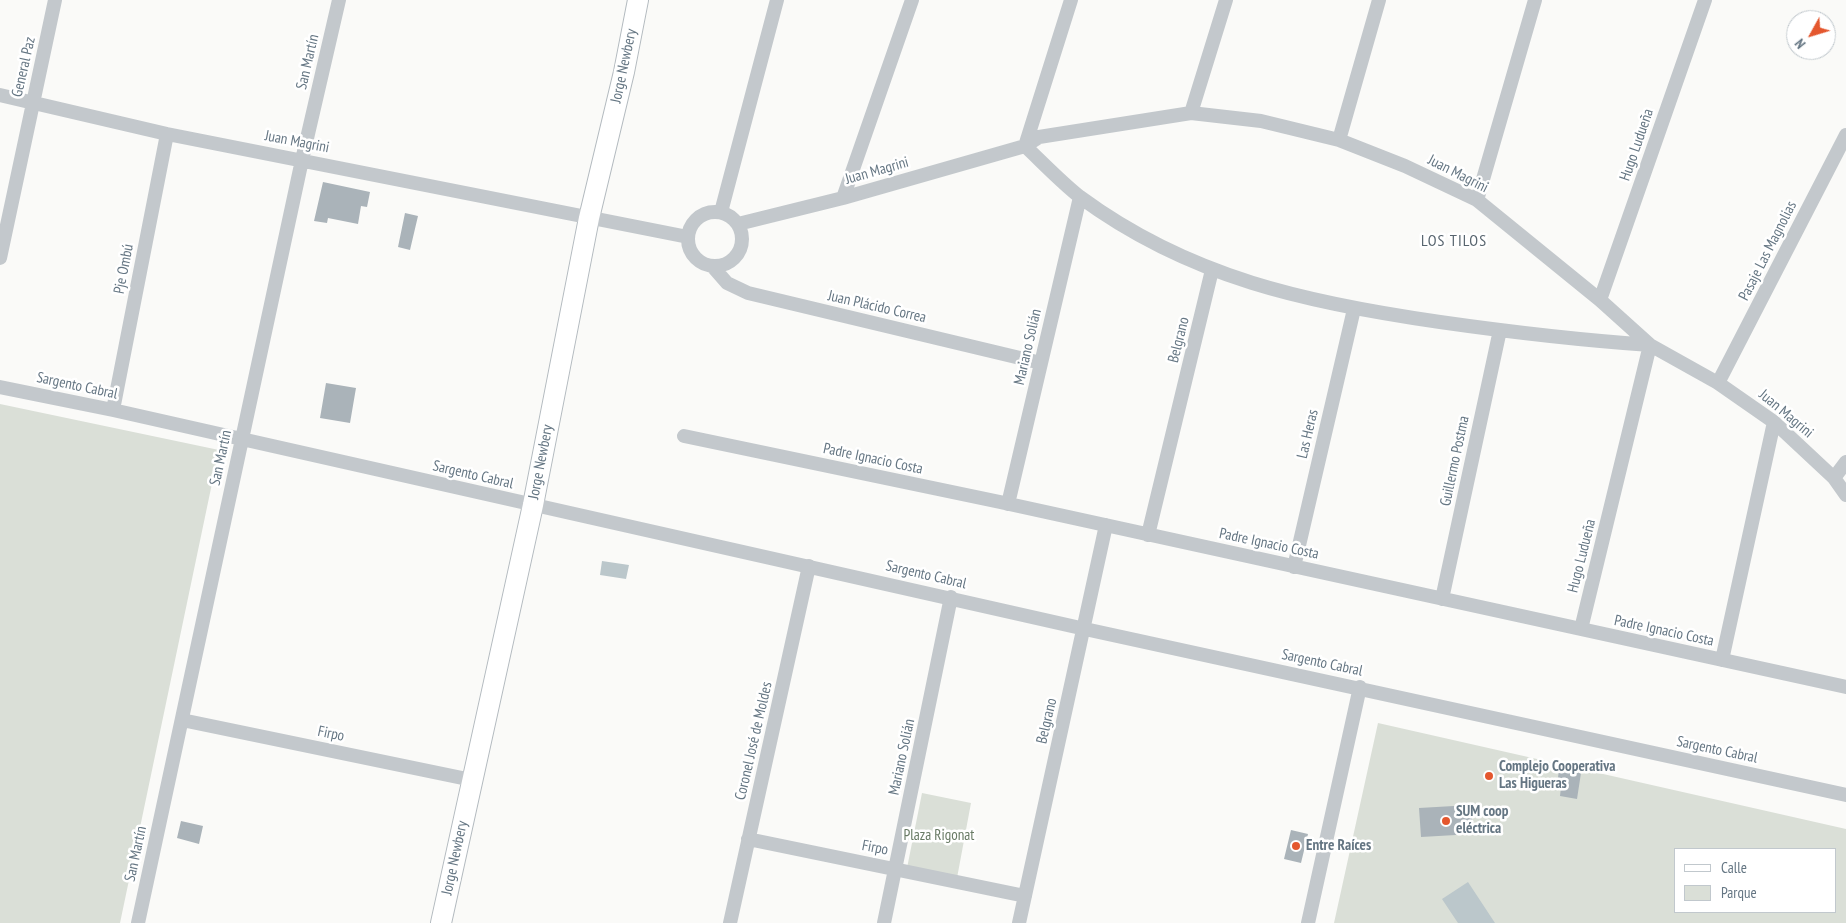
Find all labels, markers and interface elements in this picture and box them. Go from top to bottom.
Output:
north arrow [1786,10,1836,60]
street label: Jorge Newbery [607,27,641,105]
street label: San Martín [293,33,323,91]
street label: General Paz [8,35,40,99]
text: N [1791,35,1809,52]
street label: Hugo Ludueña [1616,107,1658,183]
street label: Juan Magrini [263,127,331,157]
street label: Juan Magrini [1425,151,1491,197]
street label: Juan Magrini [843,153,911,189]
street label: Pasaje Las Magnolias [1735,198,1801,304]
district label: LOS TILOS [1420,231,1488,251]
street label: Pje Ombú [110,243,138,295]
street label: Juan Plácido Correa [826,287,928,327]
street label: Mariano Solián [1011,307,1045,387]
street label: Belgrano [1165,315,1193,365]
street label: Sargento Cabral [35,369,119,403]
street label: Juan Magrini [1755,386,1817,442]
street label: Las Heras [1294,408,1322,460]
street label: Guillermo Postma [1437,414,1473,508]
street label: Jorge Newbery [525,423,557,501]
street label: San Martín [206,429,236,487]
street label: Padre Ignacio Costa [822,440,924,478]
street label: Sargento Cabral [431,457,515,493]
street label: Hugo Ludueña [1564,517,1600,595]
street label: Padre Ignacio Costa [1218,525,1320,563]
street label: Sargento Cabral [884,557,968,593]
street label: Padre Ignacio Costa [1613,612,1715,650]
street label: Sargento Cabral [1280,646,1364,680]
street label: Coronel José de Moldes [732,680,776,802]
street label: Belgrano [1033,696,1061,746]
street label: Mariano Solián [885,717,919,797]
street label: Firpo [316,722,346,746]
street label: Sargento Cabral [1675,733,1759,767]
place label: Complejo Cooperativa Las Higueras [1499,758,1615,793]
marker: Complejo Cooperativa Las Higueras [1483,770,1495,782]
place label: SUM coop eléctrica [1456,803,1508,838]
marker: SUM coop eléctrica [1440,815,1452,827]
street label: Jorge Newbery [438,819,472,897]
street label: San Martín [121,825,151,883]
park label: Plaza Rigonat [904,827,974,845]
street label: Firpo [860,837,890,859]
place label: Entre Raíces [1306,837,1371,855]
marker: Entre Raíces [1290,840,1302,852]
legend [1674,848,1836,913]
text: Calle [1721,858,1747,877]
text: Parque [1721,883,1757,902]

